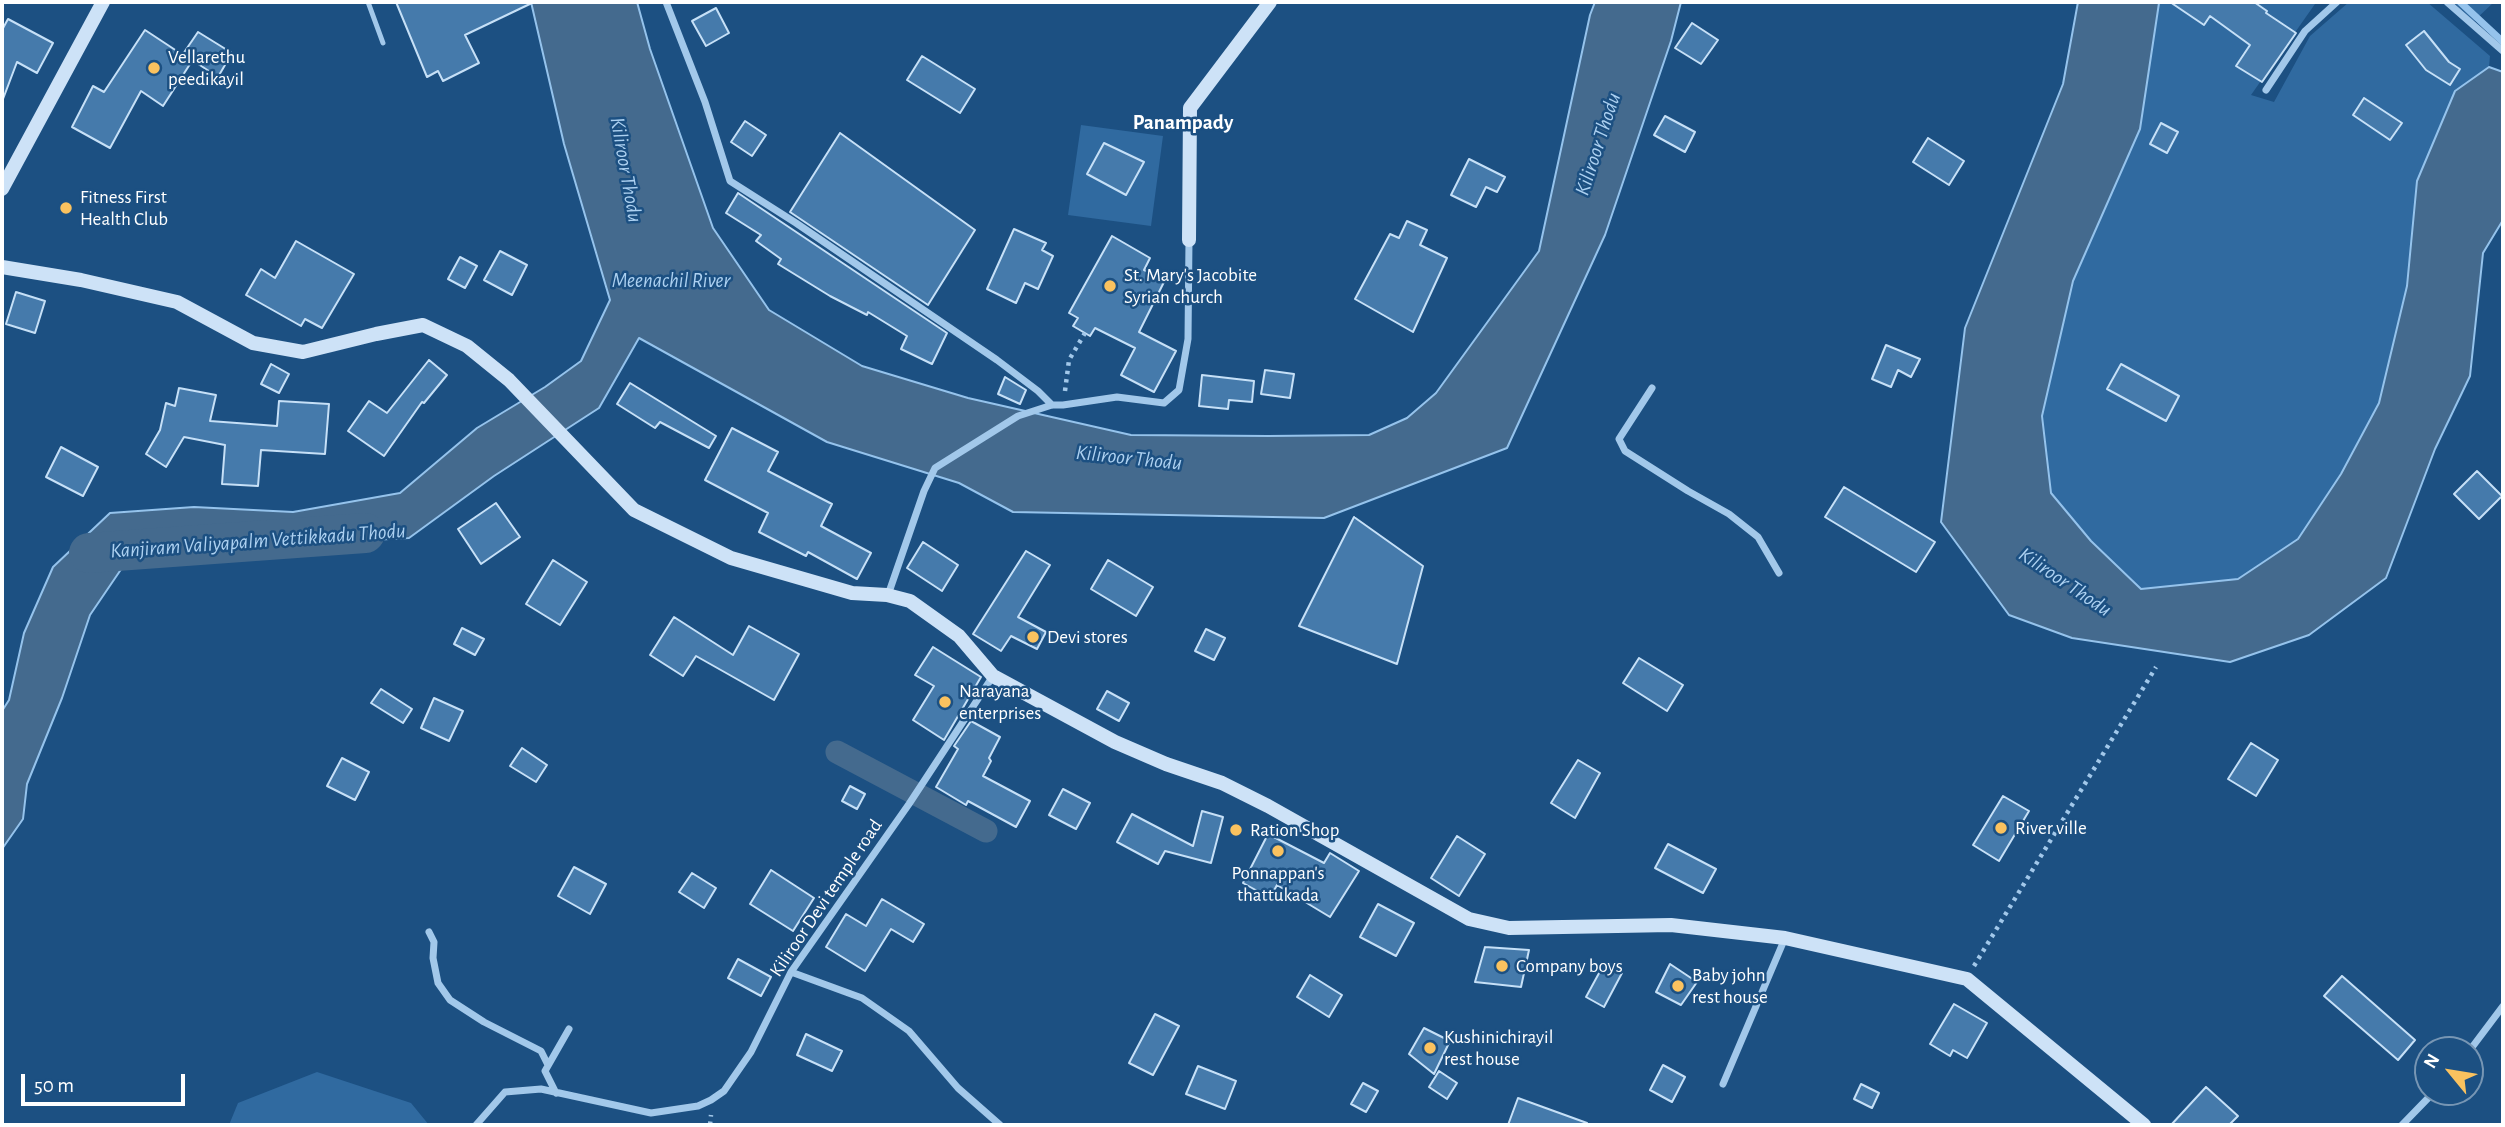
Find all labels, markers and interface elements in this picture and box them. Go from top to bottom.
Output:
place label: Vellarethu peedikayil [168,46,245,90]
marker: Vellarethu peedikayil [146,60,162,76]
water label: Kiliroor Thodu [1570,89,1626,199]
district label: Panampady [1133,110,1233,136]
water label: Kiliroor Thodu [604,115,648,225]
place label: Fitness First Health Club [80,186,168,230]
marker: Fitness First Health Club [58,200,74,216]
place label: St. Mary's Jacobite Syrian church [1124,264,1257,308]
water label: Meenachil River [612,268,730,294]
marker: St. Mary's Jacobite Syrian church [1102,278,1118,294]
water label: Kiliroor Thodu [1075,440,1183,476]
water label: Kanjiram Valiyapalm Vettikkadu Thodu [110,518,406,564]
water label: Kiliroor Thodu [2014,542,2116,622]
place label: Devi stores [1047,626,1128,648]
marker: Devi stores [1025,629,1041,645]
place label: Narayana enterprises [959,680,1041,724]
marker: Narayana enterprises [937,694,953,710]
street label: Kiliroor Devi temple road [765,815,887,981]
place label: River ville [2015,817,2087,839]
place label: Ration Shop [1250,819,1339,841]
marker: River ville [1993,820,2009,836]
marker: Ration Shop [1228,822,1244,838]
marker: Ponnappan's thattukada [1270,843,1286,859]
place label: Ponnappan's thattukada [1231,862,1325,906]
place label: Company boys [1516,955,1623,977]
marker: Company boys [1494,958,1510,974]
place label: Baby john rest house [1692,964,1768,1008]
marker: Baby john rest house [1670,978,1686,994]
place label: Kushinichirayil rest house [1444,1026,1553,1070]
north arrow [2414,1036,2484,1106]
marker: Kushinichirayil rest house [1422,1040,1438,1056]
text: N [2421,1051,2444,1072]
scale bar [24,1060,189,1104]
text: 50 m [34,1075,74,1096]

